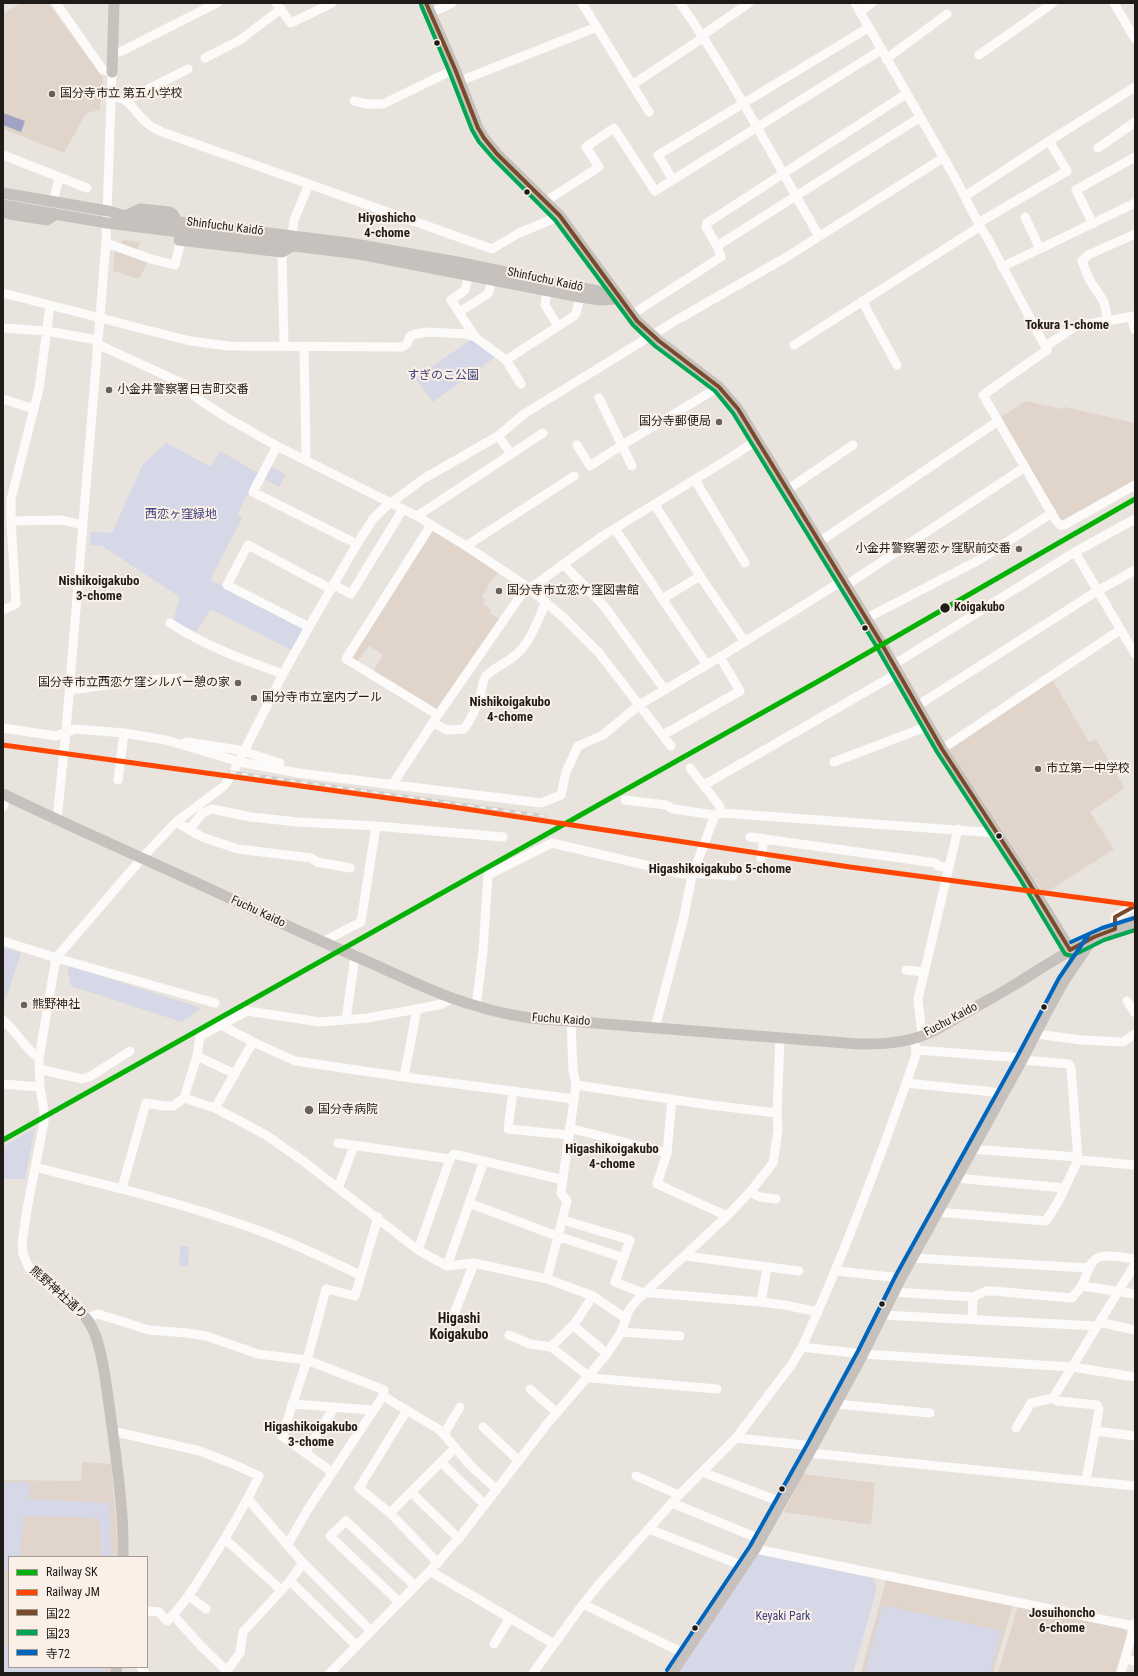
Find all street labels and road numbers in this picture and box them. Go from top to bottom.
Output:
street label: Shinfuchu Kaidō [186,215,264,239]
street label: Shinfuchu Kaidō [506,265,584,295]
street label: Fuchu Kaido [229,893,287,931]
street label: Fuchu Kaido [922,1000,980,1040]
street label: Fuchu Kaido [531,1011,591,1029]
street label: 熊野神社通り [26,1264,90,1322]

